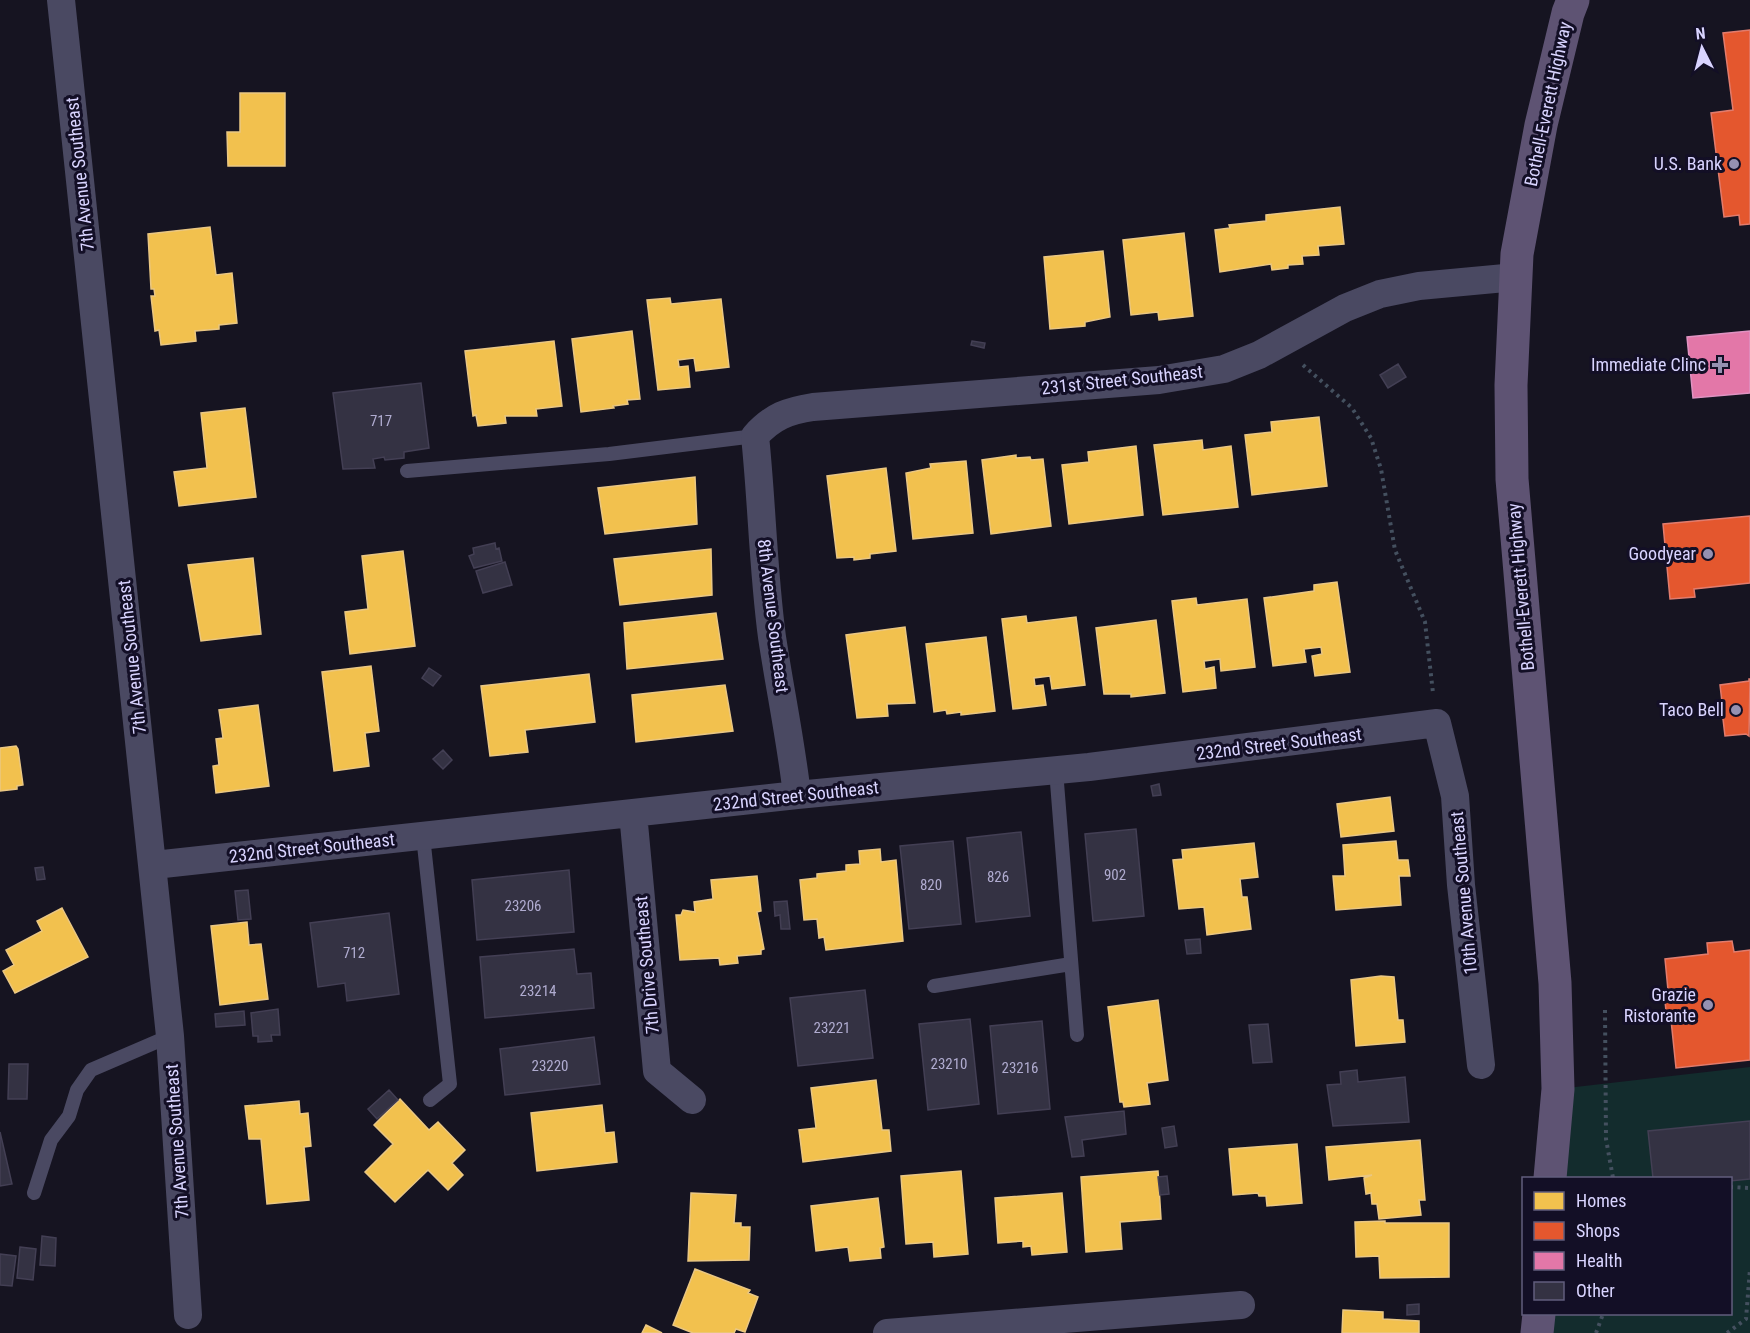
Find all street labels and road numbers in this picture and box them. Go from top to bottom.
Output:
street label: Bothell-Everett Highway [1520,19,1575,188]
street label: 7th Avenue Southeast [61,96,98,252]
street label: 231st Street Southeast [1040,361,1204,398]
street label: Bothell-Everett Highway [1503,502,1538,672]
street label: 8th Avenue Southeast [754,538,793,694]
street label: 7th Avenue Southeast [113,579,150,735]
street label: 232nd Street Southeast [1195,723,1363,764]
street label: 232nd Street Southeast [712,776,880,815]
street label: 10th Avenue Southeast [1446,811,1481,975]
street label: 232nd Street Southeast [228,828,396,867]
street label: 7th Drive Southeast [630,895,663,1035]
street label: 7th Avenue Southeast [161,1063,192,1219]

